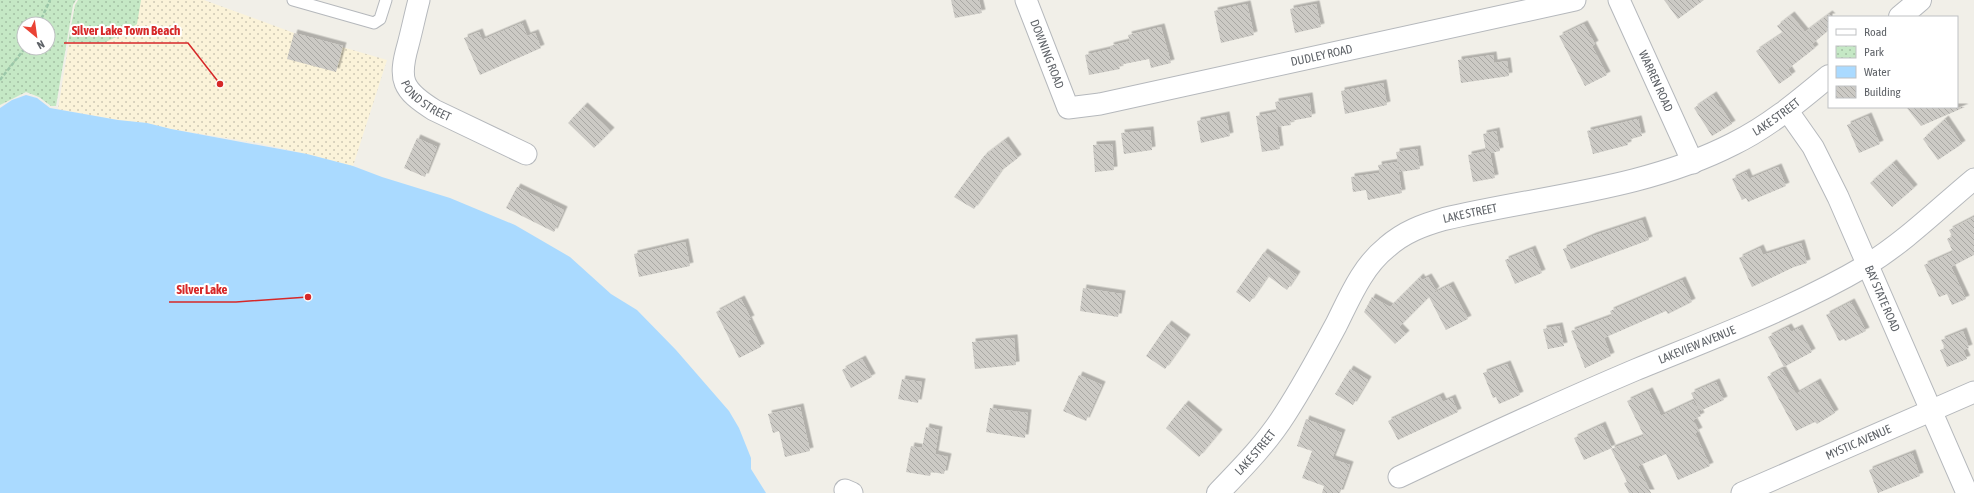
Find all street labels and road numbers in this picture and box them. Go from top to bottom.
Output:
street label: DOWNING ROAD [1027,17,1067,91]
street label: DUDLEY ROAD [1289,42,1354,69]
street label: WARREN ROAD [1636,48,1676,114]
street label: POND STREET [398,78,454,124]
street label: LAKE STREET [1750,95,1803,139]
street label: LAKE STREET [1441,201,1499,226]
street label: BAY STATE ROAD [1862,263,1903,334]
street label: LAKEVIEW AVENUE [1656,323,1738,367]
street label: MYSTIC AVENUE [1824,422,1893,463]
street label: LAKE STREET [1232,427,1279,478]

